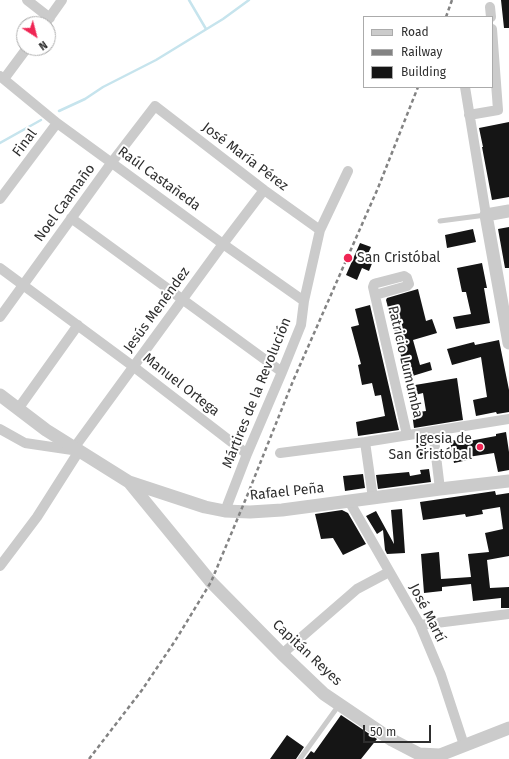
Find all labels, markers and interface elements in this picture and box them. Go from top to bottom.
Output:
north arrow [16,16,56,56]
legend [363,16,493,88]
text: Road [401,25,429,39]
text: N [36,38,50,53]
text: Railway [401,45,442,59]
text: Building [401,65,446,79]
street label: José María Pérez [199,119,291,195]
street label: Final [9,126,41,160]
street label: Raúl Castañeda [114,143,204,215]
street label: Noel Caamaño [31,161,99,245]
place label: San Cristóbal [357,250,440,266]
marker: San Cristóbal [342,252,354,264]
street label: Jesús Menéndez [120,264,194,356]
street label: Patricio Lumumba [384,304,426,420]
street label: Mártires de la Revolución [219,315,295,471]
street label: Manuel Ortega [139,350,223,420]
place label: Igesia de San Cristóbal [389,431,472,464]
marker: Igesia de San Cristóbal [475,442,485,452]
street label: Rafael Peña [249,480,325,504]
street label: José Martí [405,581,449,645]
street label: Capitán Reyes [269,617,345,689]
scale bar [365,717,433,743]
text: 50 m [370,725,396,739]

